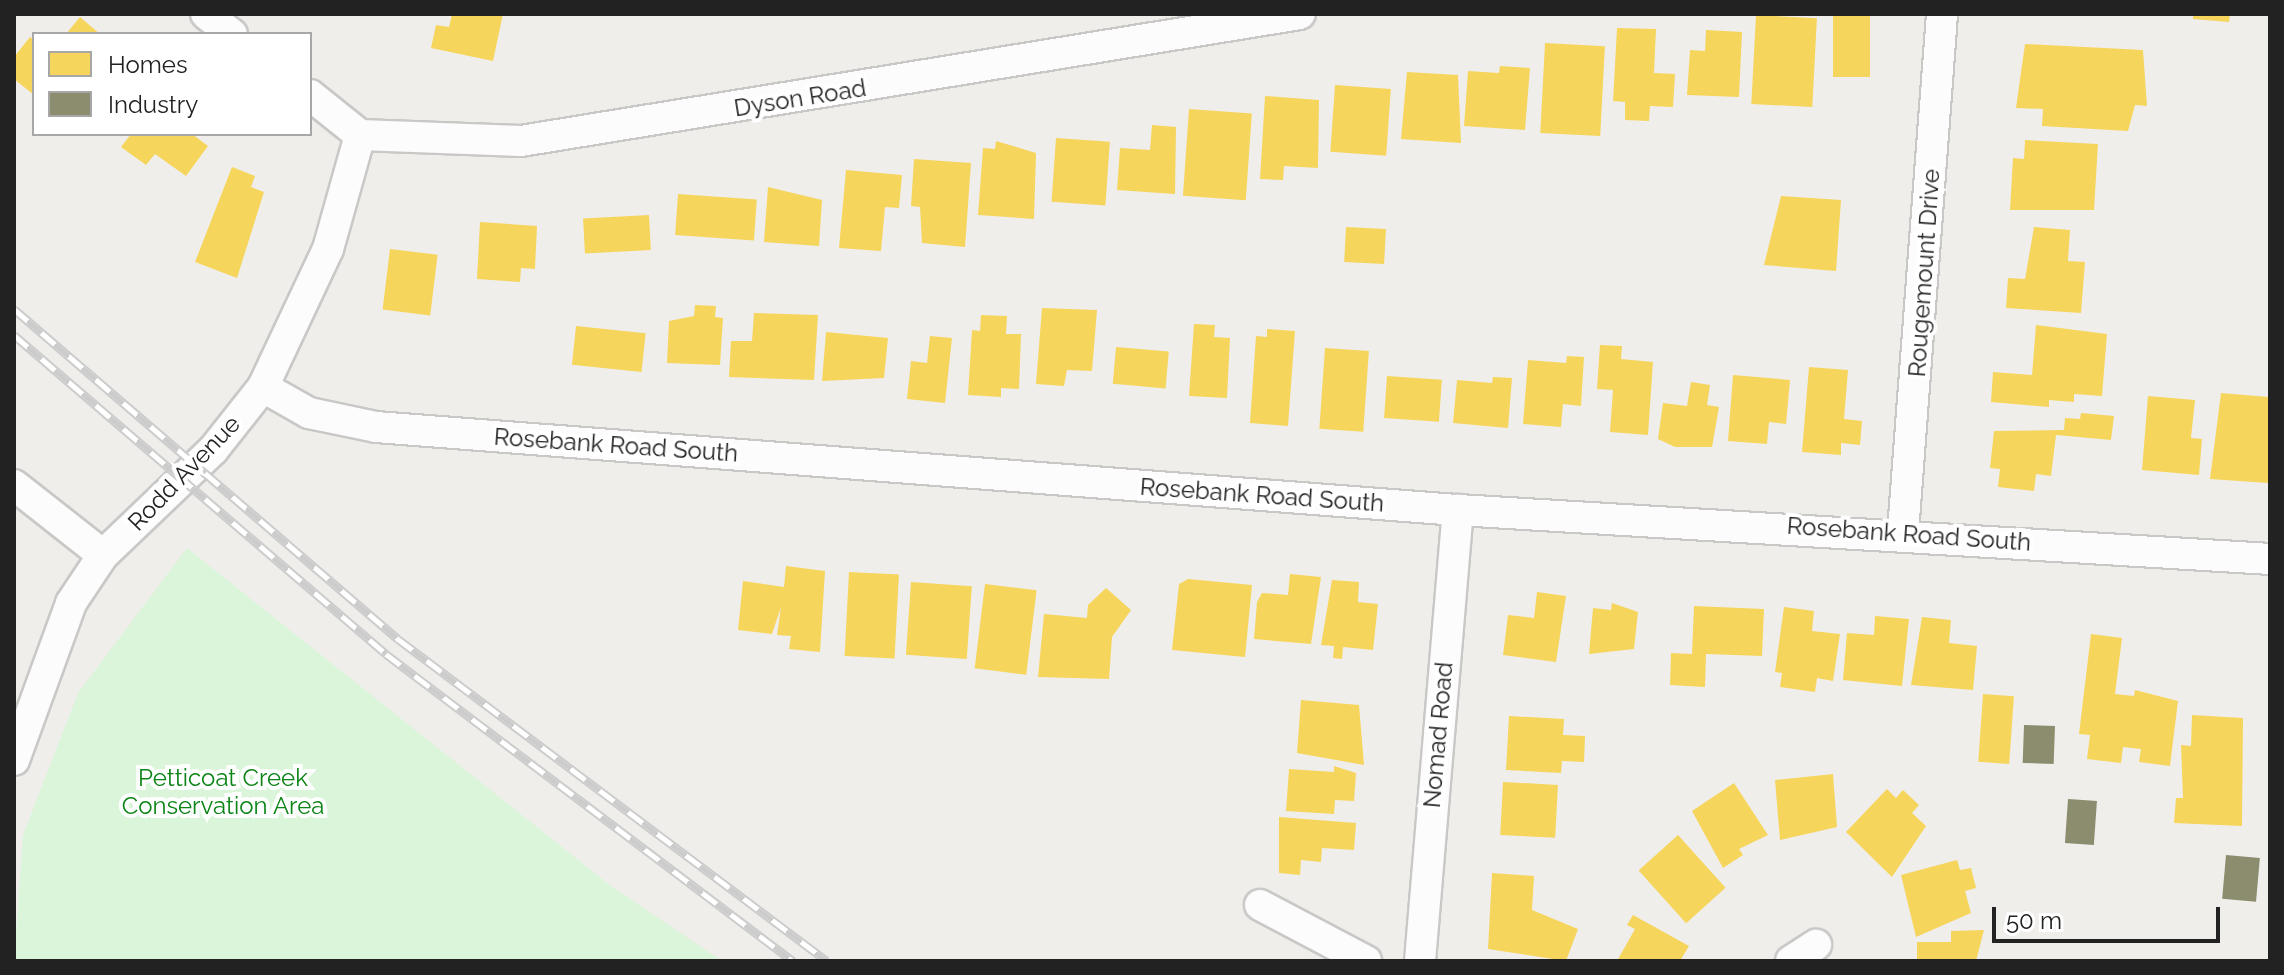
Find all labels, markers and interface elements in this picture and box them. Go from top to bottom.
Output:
legend [32,32,312,136]
text: Homes [108,50,188,79]
street label: Dyson Road [732,73,868,123]
text: Industry [108,90,198,119]
street label: Rougemount Drive [1902,168,1946,378]
street label: Rodd Avenue [122,409,246,537]
street label: Rosebank Road South [493,422,739,468]
street label: Rosebank Road South [1139,472,1385,518]
street label: Rosebank Road South [1786,511,2032,557]
street label: Nomad Road [1417,661,1459,809]
park label: Petticoat Creek Conservation Area [121,764,325,820]
scale bar [1996,891,2224,941]
text: 50 m [2006,906,2062,935]

